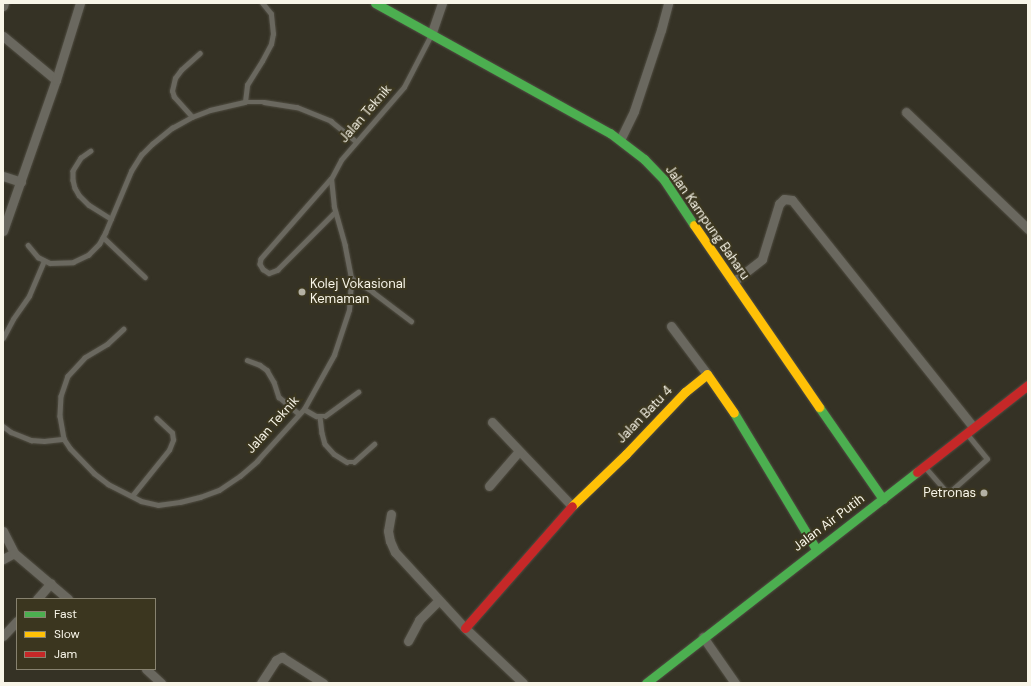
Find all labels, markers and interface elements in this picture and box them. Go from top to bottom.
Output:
street label: Jalan Teknik [337,82,395,146]
street label: Jalan Kampung Baharu [662,163,752,283]
place label: Kolej Vokasional Kemaman [310,277,406,308]
marker: Kolej Vokasional Kemaman [297,287,307,297]
street label: Jalan Batu 4 [614,383,676,447]
street label: Jalan Teknik [243,393,303,457]
place label: Petronas [923,485,976,501]
marker: Petronas [979,488,989,498]
street label: Jalan Air Putih [790,491,868,555]
legend [16,598,156,670]
text: Fast [54,606,77,622]
text: Slow [54,626,80,642]
text: Jam [54,646,77,662]

